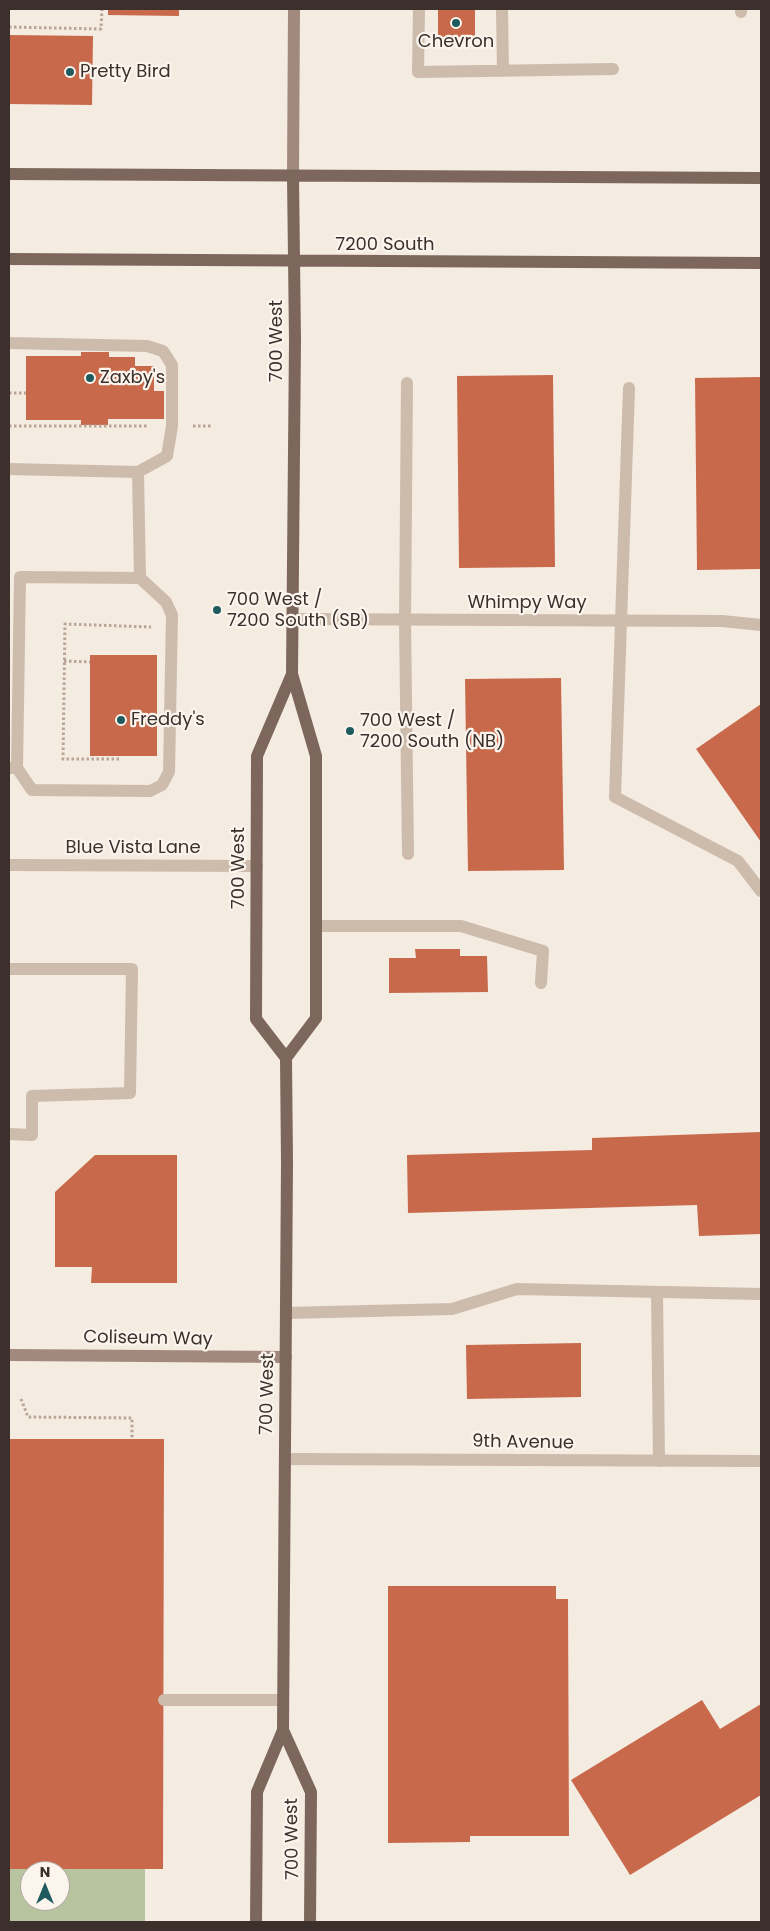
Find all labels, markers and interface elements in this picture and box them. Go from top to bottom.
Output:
marker: Chevron [450,17,462,29]
place label: Chevron [418,31,494,53]
place label: Pretty Bird [80,61,171,83]
marker: Pretty Bird [64,66,76,78]
street label: 7200 South [335,234,435,256]
street label: 700 West [266,300,288,382]
place label: Zaxby's [100,367,165,389]
marker: Zaxby's [84,372,96,384]
place label: 700 West / 7200 South (SB) [227,589,369,632]
street label: Whimpy Way [467,592,587,614]
marker: 700 West / 7200 South (SB) [211,604,223,616]
place label: Freddy's [131,709,205,731]
place label: 700 West / 7200 South (NB) [360,710,504,752]
marker: Freddy's [115,714,127,726]
marker: 700 West / 7200 South (NB) [344,725,356,737]
street label: 700 West [228,827,250,909]
street label: Blue Vista Lane [65,837,201,859]
street label: Coliseum Way [83,1327,213,1351]
street label: 700 West [256,1353,280,1435]
street label: 9th Avenue [472,1431,574,1455]
street label: 700 West [281,1798,305,1880]
north arrow [20,1861,70,1911]
text: N [40,1862,50,1882]

